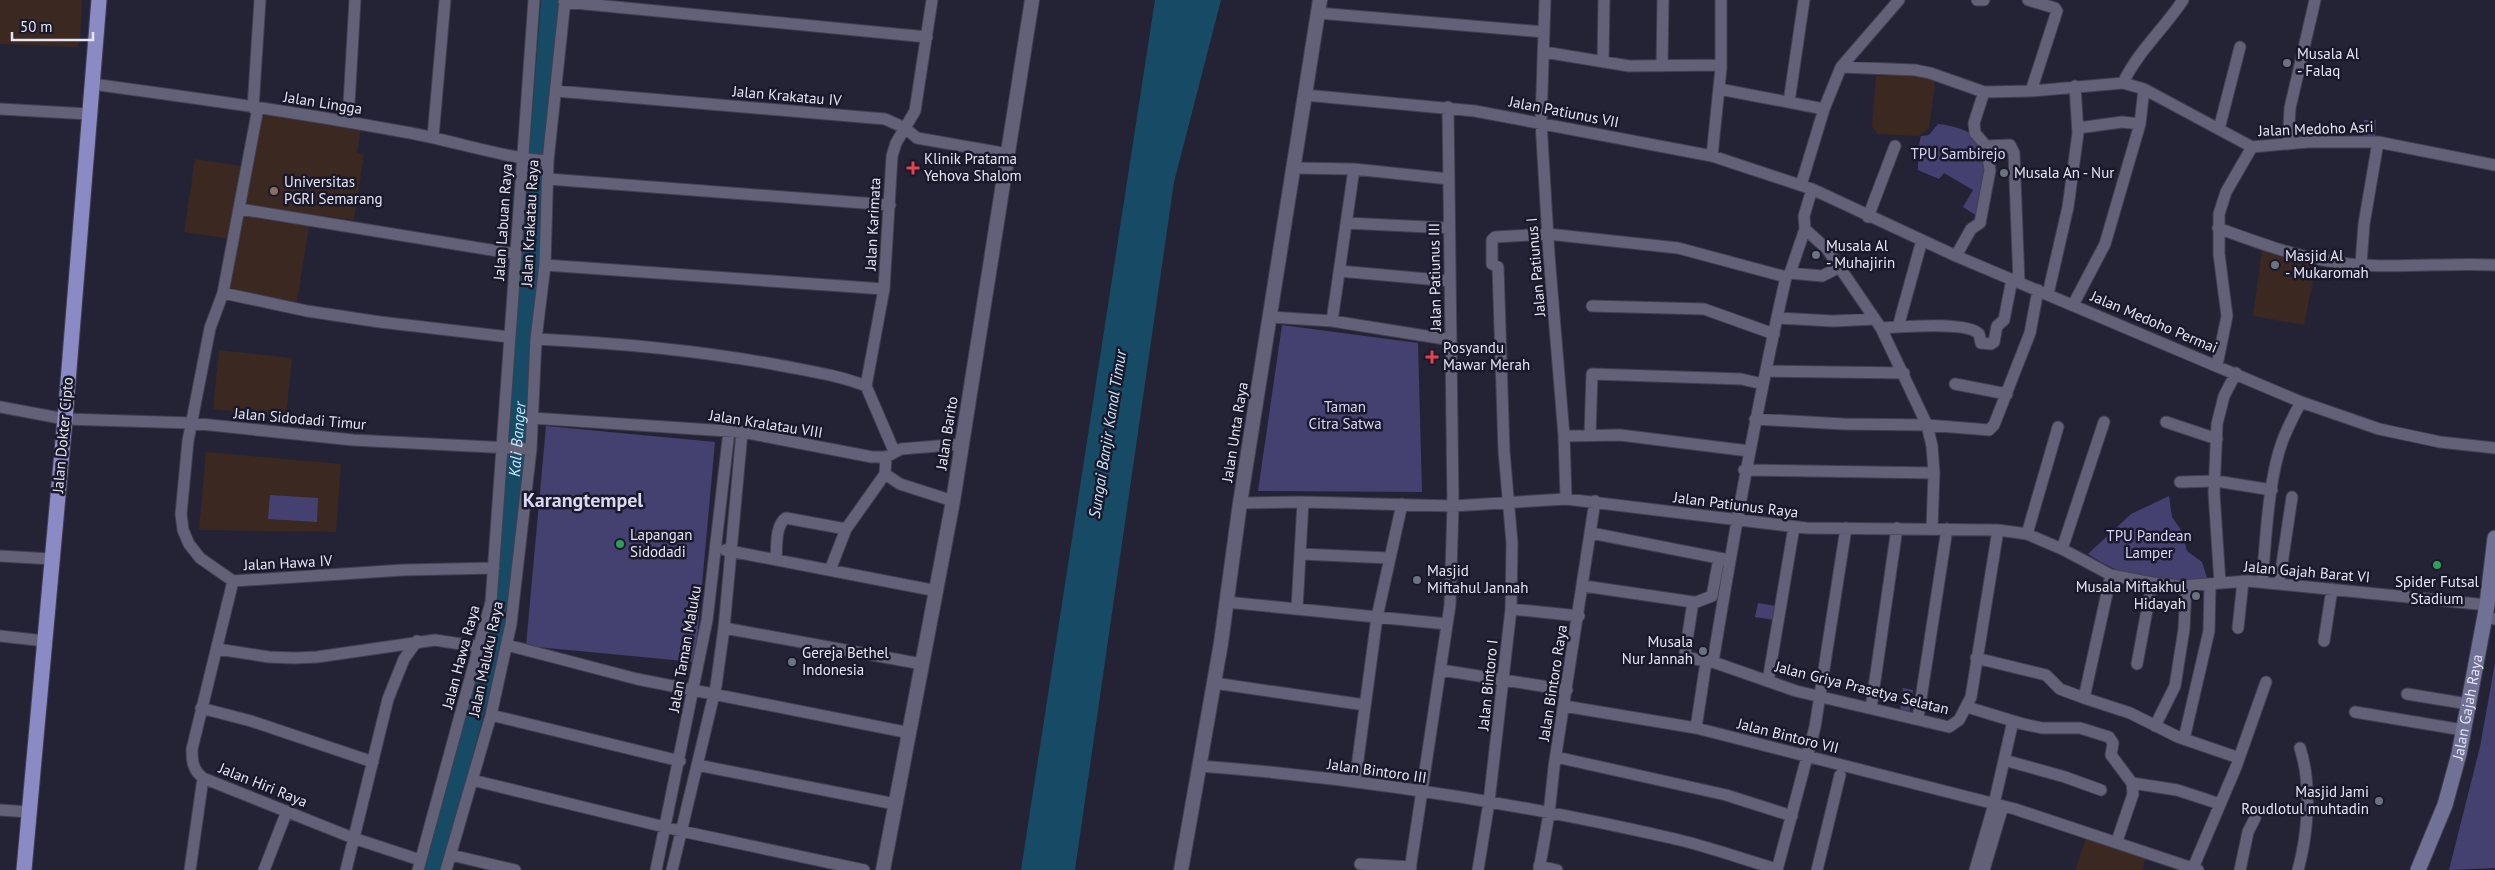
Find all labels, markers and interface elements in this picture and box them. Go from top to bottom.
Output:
scale bar [12,10,94,42]
text: 50 m [20,17,53,36]
place label: Musala Al - Falaq [2297,44,2360,80]
marker: Musala Al - Falaq [2281,57,2293,69]
street label: Jalan Krakatau IV [731,81,843,110]
street label: Jalan Lingga [281,87,364,118]
street label: Jalan Patiunus VII [1506,91,1621,131]
street label: Jalan Medoho Asri [2257,117,2374,140]
park label: TPU Sambirejo [1911,144,2005,163]
place label: Klinik Pratama Yehova Shalom [924,149,1022,185]
street label: Jalan Krakatau Raya [517,159,542,288]
marker: Klinik Pratama Yehova Shalom [906,161,920,175]
street label: Jalan Labuan Raya [489,163,516,282]
place label: Musala An - Nur [2014,163,2114,182]
marker: Musala An - Nur [1998,167,2010,179]
place label: Universitas PGRI Semarang [284,172,383,208]
street label: Jalan Karimata [861,177,884,272]
marker: Universitas PGRI Semarang [268,185,280,197]
street label: Jalan Patiunus I [1522,217,1549,318]
street label: Jalan Patiunus III [1424,223,1445,332]
place label: Musala Al - Muhajirin [1826,236,1895,272]
place label: Masjid Al - Mukaromah [2285,246,2369,282]
marker: Musala Al - Muhajirin [1810,249,1822,261]
marker: Masjid Al - Mukaromah [2269,259,2281,271]
street label: Jalan Medoho Permai [2087,286,2220,357]
place label: Posyandu Mawar Merah [1443,338,1530,374]
water label: Sungai Banjir Kanal Timur [1084,347,1130,520]
marker: Posyandu Mawar Merah [1425,350,1439,364]
street label: Jalan Dokter Cipto [48,376,77,495]
street label: Jalan Unta Raya [1217,381,1252,484]
street label: Jalan Barito [931,395,962,472]
park label: Taman Citra Satwa [1308,397,1382,433]
water label: Kali Banger [504,399,530,478]
street label: Jalan Sidodadi Timur [232,403,367,434]
street label: Jalan Kralatau VIII [707,405,824,442]
district label: Karangtempel [523,487,643,513]
street label: Jalan Patiunus Raya [1672,487,1800,522]
place label: Lapangan Sidodadi [630,525,692,561]
park label: TPU Pandean Lamper [2106,526,2192,562]
marker: Lapangan Sidodadi [614,538,626,550]
street label: Jalan Hawa IV [242,551,333,574]
street label: Jalan Gajah Barat VI [2242,556,2371,586]
marker: Spider Futsal Stadium [2431,559,2443,571]
place label: Masjid Miftahul Jannah [1427,561,1529,597]
place label: Spider Futsal Stadium [2395,572,2480,608]
marker: Masjid Miftahul Jannah [1411,574,1423,586]
place label: Musala Miftakhul Hidayah [2076,577,2187,613]
street label: Jalan Taman Maluku [664,584,705,715]
marker: Musala Miftakhul Hidayah [2190,590,2202,602]
street label: Jalan Maluku Raya [464,599,507,719]
street label: Jalan Hawa Raya [437,603,483,712]
street label: Jalan Bintoro Raya [1534,623,1571,743]
place label: Musala Nur Jannah [1622,632,1693,668]
street label: Jalan Bintoro I [1473,639,1502,732]
place label: Gereja Bethel Indonesia [802,643,889,679]
marker: Musala Nur Jannah [1697,645,1709,657]
street label: Jalan Gajah Raya [2448,653,2487,763]
marker: Gereja Bethel Indonesia [786,656,798,668]
street label: Jalan Griya Prasetya Selatan [1772,656,1951,718]
street label: Jalan Bintoro VII [1735,714,1841,757]
street label: Jalan Bintoro III [1325,754,1428,787]
street label: Jalan Hiri Raya [215,758,310,811]
place label: Masjid Jami Roudlotul muhtadin [2241,782,2369,818]
marker: Masjid Jami Roudlotul muhtadin [2373,795,2385,807]

